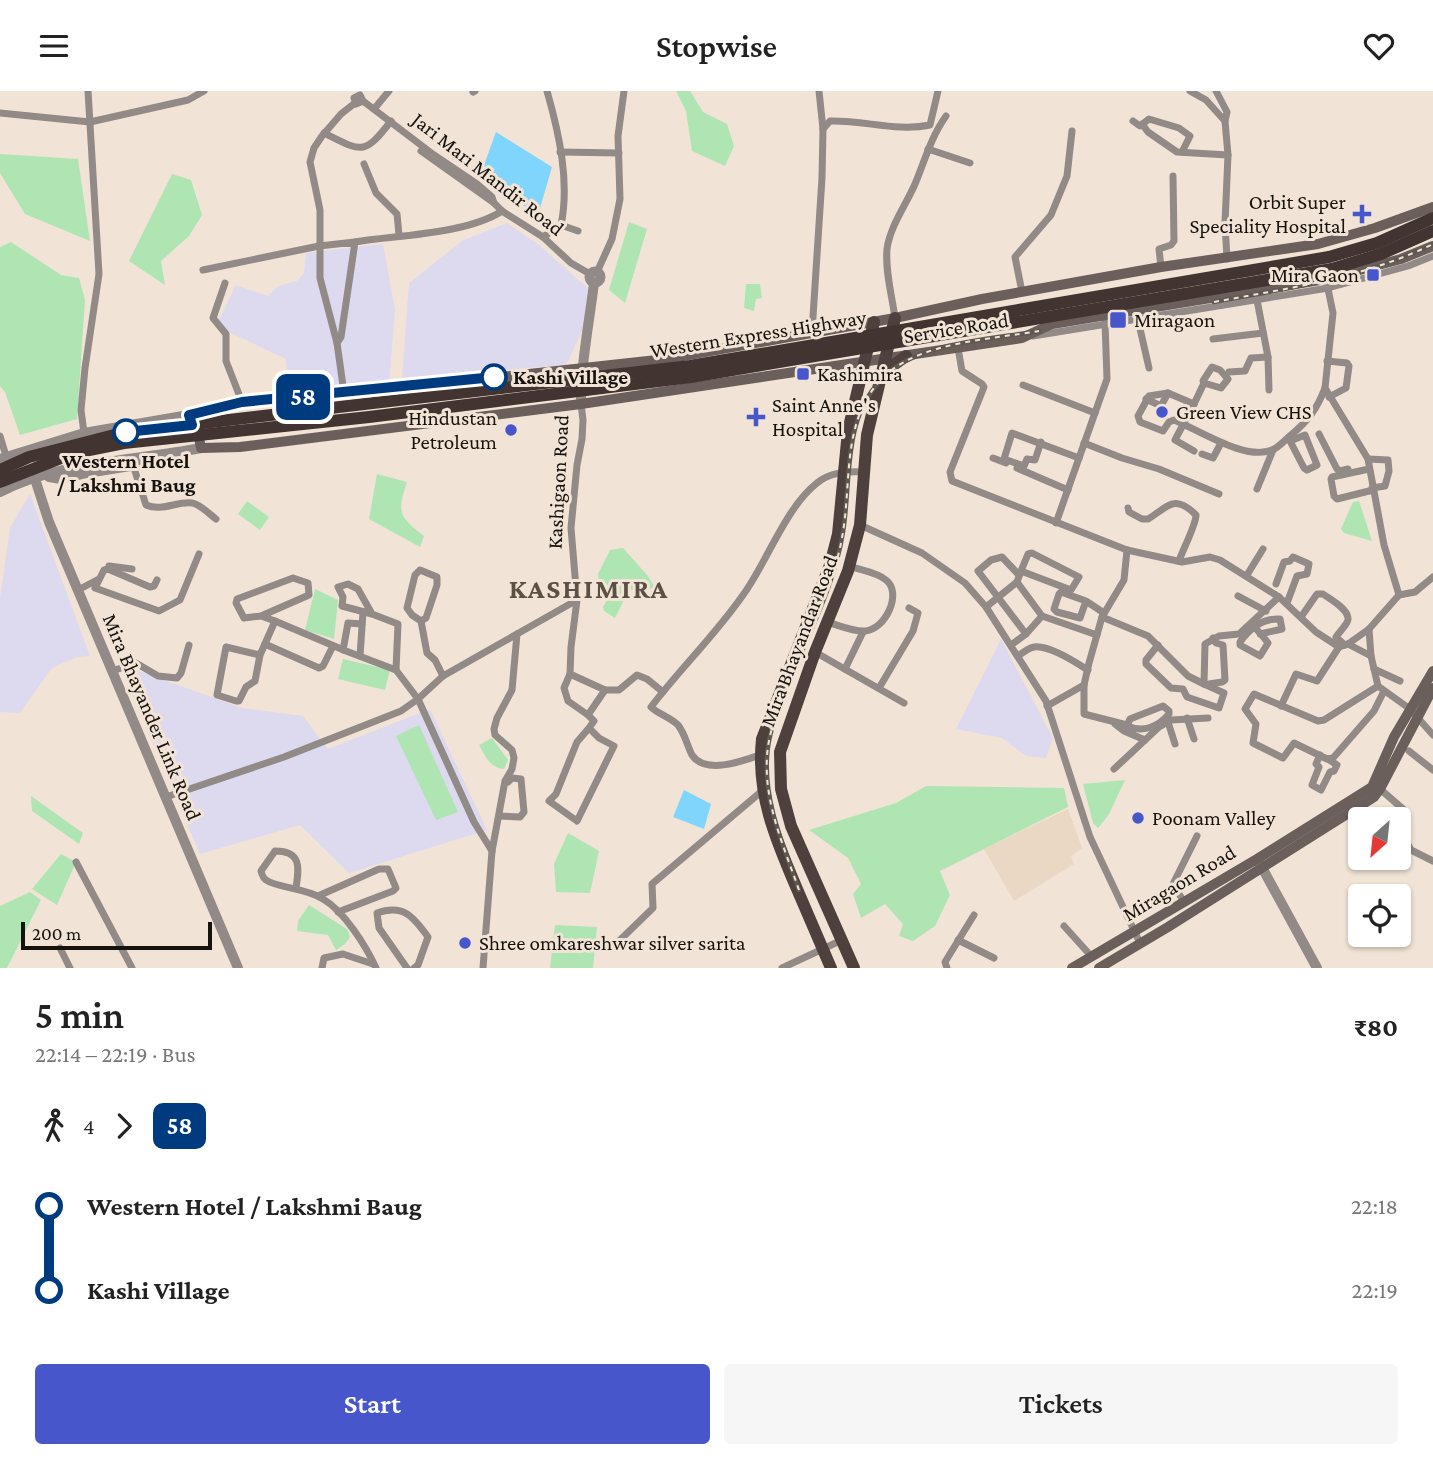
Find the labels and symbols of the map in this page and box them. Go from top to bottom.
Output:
street label: Jari Mari Mandir Road [406,106,569,241]
place label: Orbit Super Speciality Hospital [1190,190,1347,238]
marker: Orbit Super Speciality Hospital [1352,204,1372,224]
place label: Mira Gaon [1271,263,1359,287]
marker: Mira Gaon [1365,267,1381,283]
street label: Western Express Highway [648,305,868,363]
street label: Service Road [902,308,1010,348]
place label: Miragaon [1134,308,1215,332]
marker: Miragaon [1108,310,1128,330]
place label: Kashimira [817,362,903,386]
marker: Kashi Village [481,364,507,390]
place label: Kashi Village [513,365,628,389]
marker: Kashimira [795,366,811,382]
line badge: 58 [272,374,334,420]
place label: Saint Anne's Hospital [772,393,876,441]
place label: Green View CHS [1176,400,1312,424]
marker: Green View CHS [1154,404,1170,420]
place label: Hindustan Petroleum [408,406,497,454]
marker: Saint Anne's Hospital [746,407,766,427]
street label: Kashigaon Road [542,414,574,550]
marker: Western Hotel / Lakshmi Baug [113,419,139,445]
marker: Hindustan Petroleum [503,422,519,438]
place label: Western Hotel / Lakshmi Baug [56,449,196,497]
street label: Mira Bhayandar Road [755,552,843,730]
district label: KASHIMIRA [509,573,669,604]
street label: Mira Bhayander Link Road [98,610,206,824]
place label: Poonam Valley [1152,806,1276,830]
north arrow [1348,807,1410,870]
marker: Poonam Valley [1130,810,1146,826]
street label: Miragaon Road [1118,840,1240,926]
scale bar [21,919,212,951]
place label: Shree omkareshwar silver sarita [479,931,746,955]
marker: Shree omkareshwar silver sarita [457,935,473,951]

